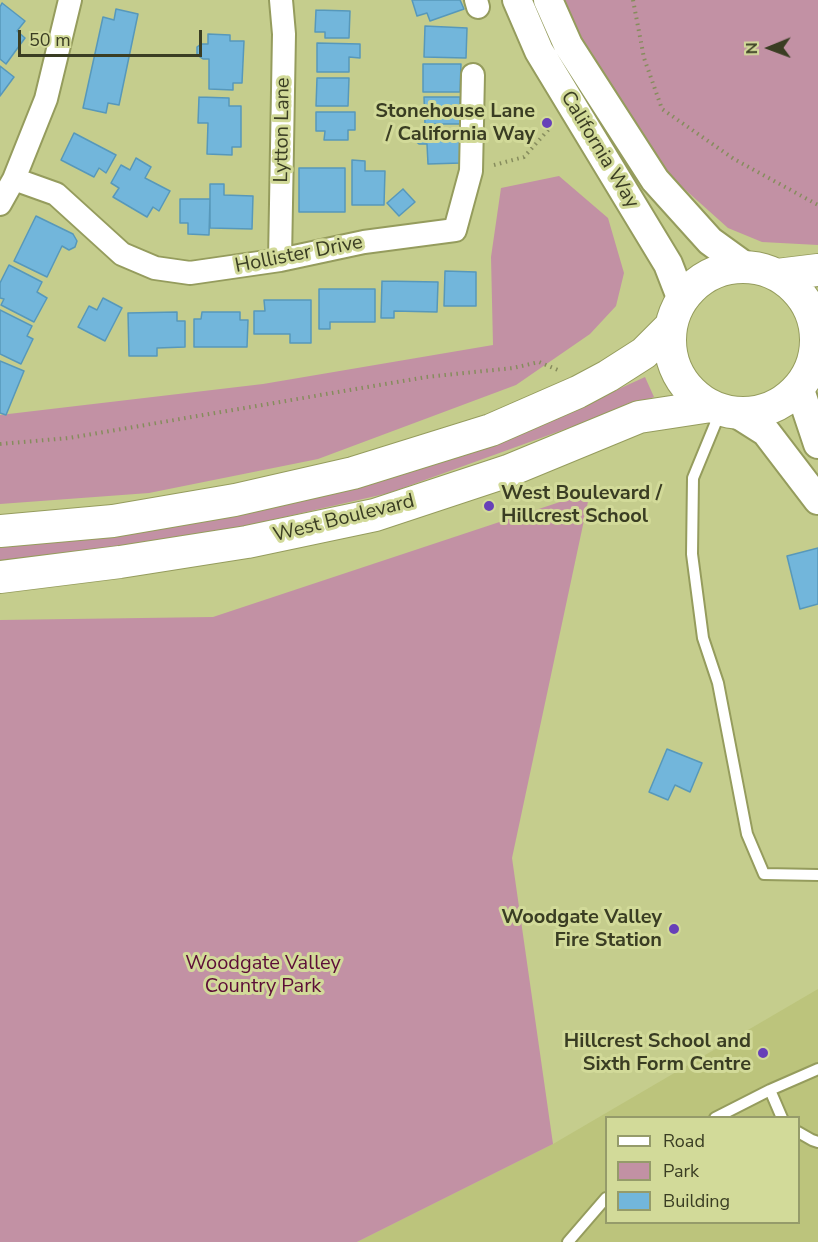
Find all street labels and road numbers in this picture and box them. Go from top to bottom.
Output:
street label: Lytton Lane [270,77,296,183]
street label: California Way [555,87,643,213]
street label: Hollister Drive [233,231,365,279]
street label: West Boulevard [271,490,417,548]

